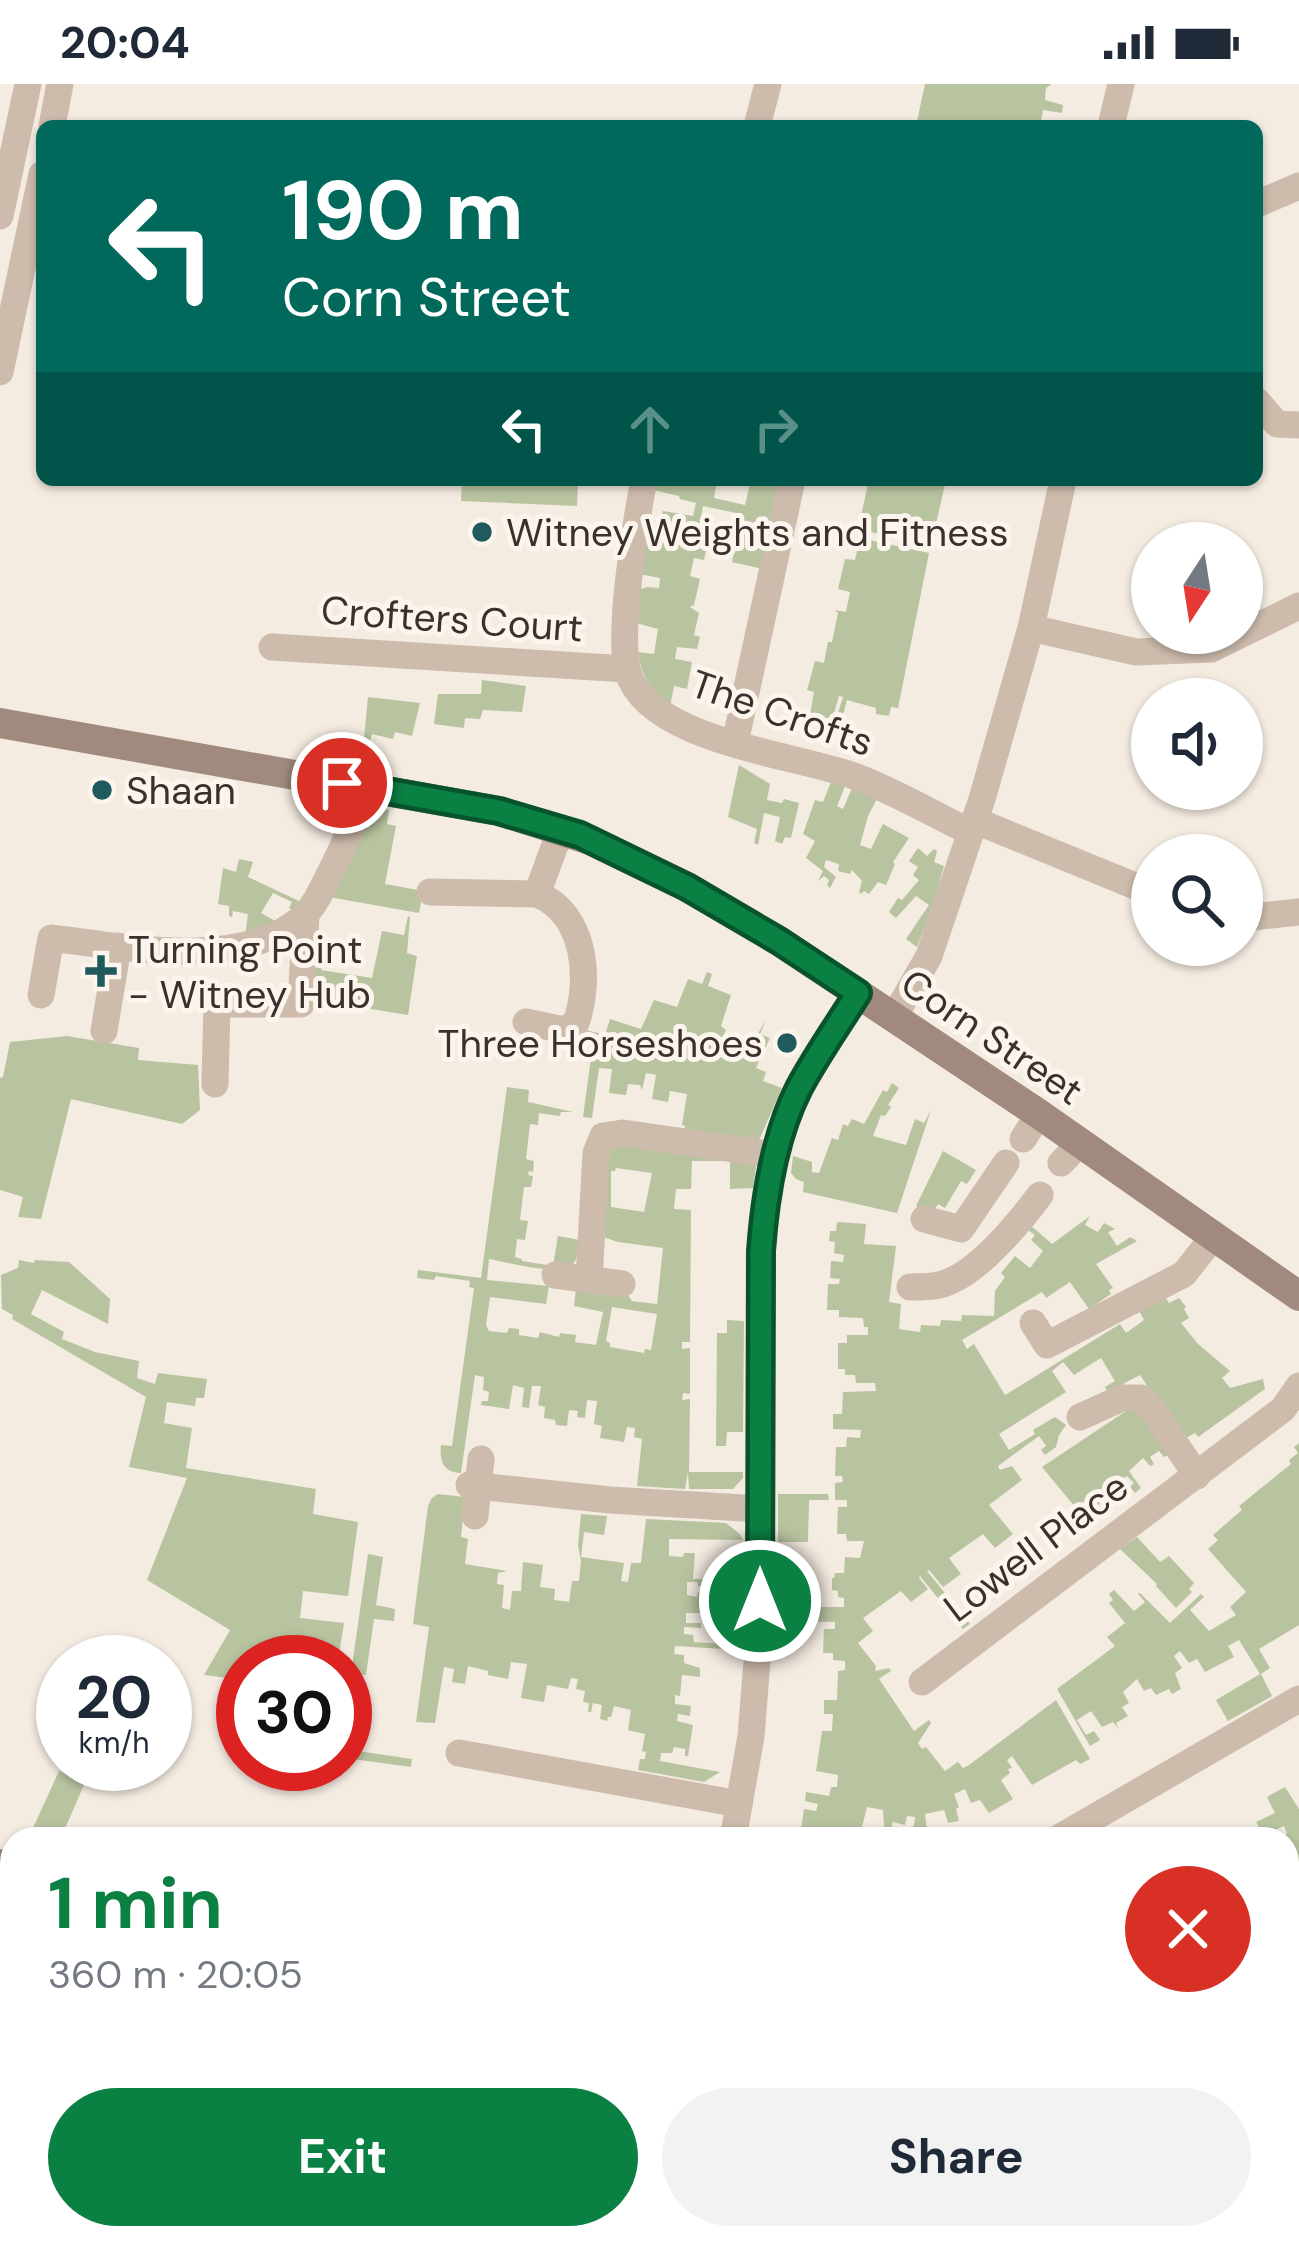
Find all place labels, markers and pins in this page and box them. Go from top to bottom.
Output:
place label: Witney Weights and Fitness [506,507,1009,558]
marker: Witney Weights and Fitness [469,519,495,545]
pin [291,732,393,834]
place label: Shaan [126,765,236,816]
marker: Shaan [89,777,115,803]
place label: Turning Point - Witney Hub [128,924,371,1020]
marker: Turning Point - Witney Hub [85,955,117,987]
place label: Three Horseshoes [438,1018,763,1069]
marker: Three Horseshoes [774,1030,800,1056]

